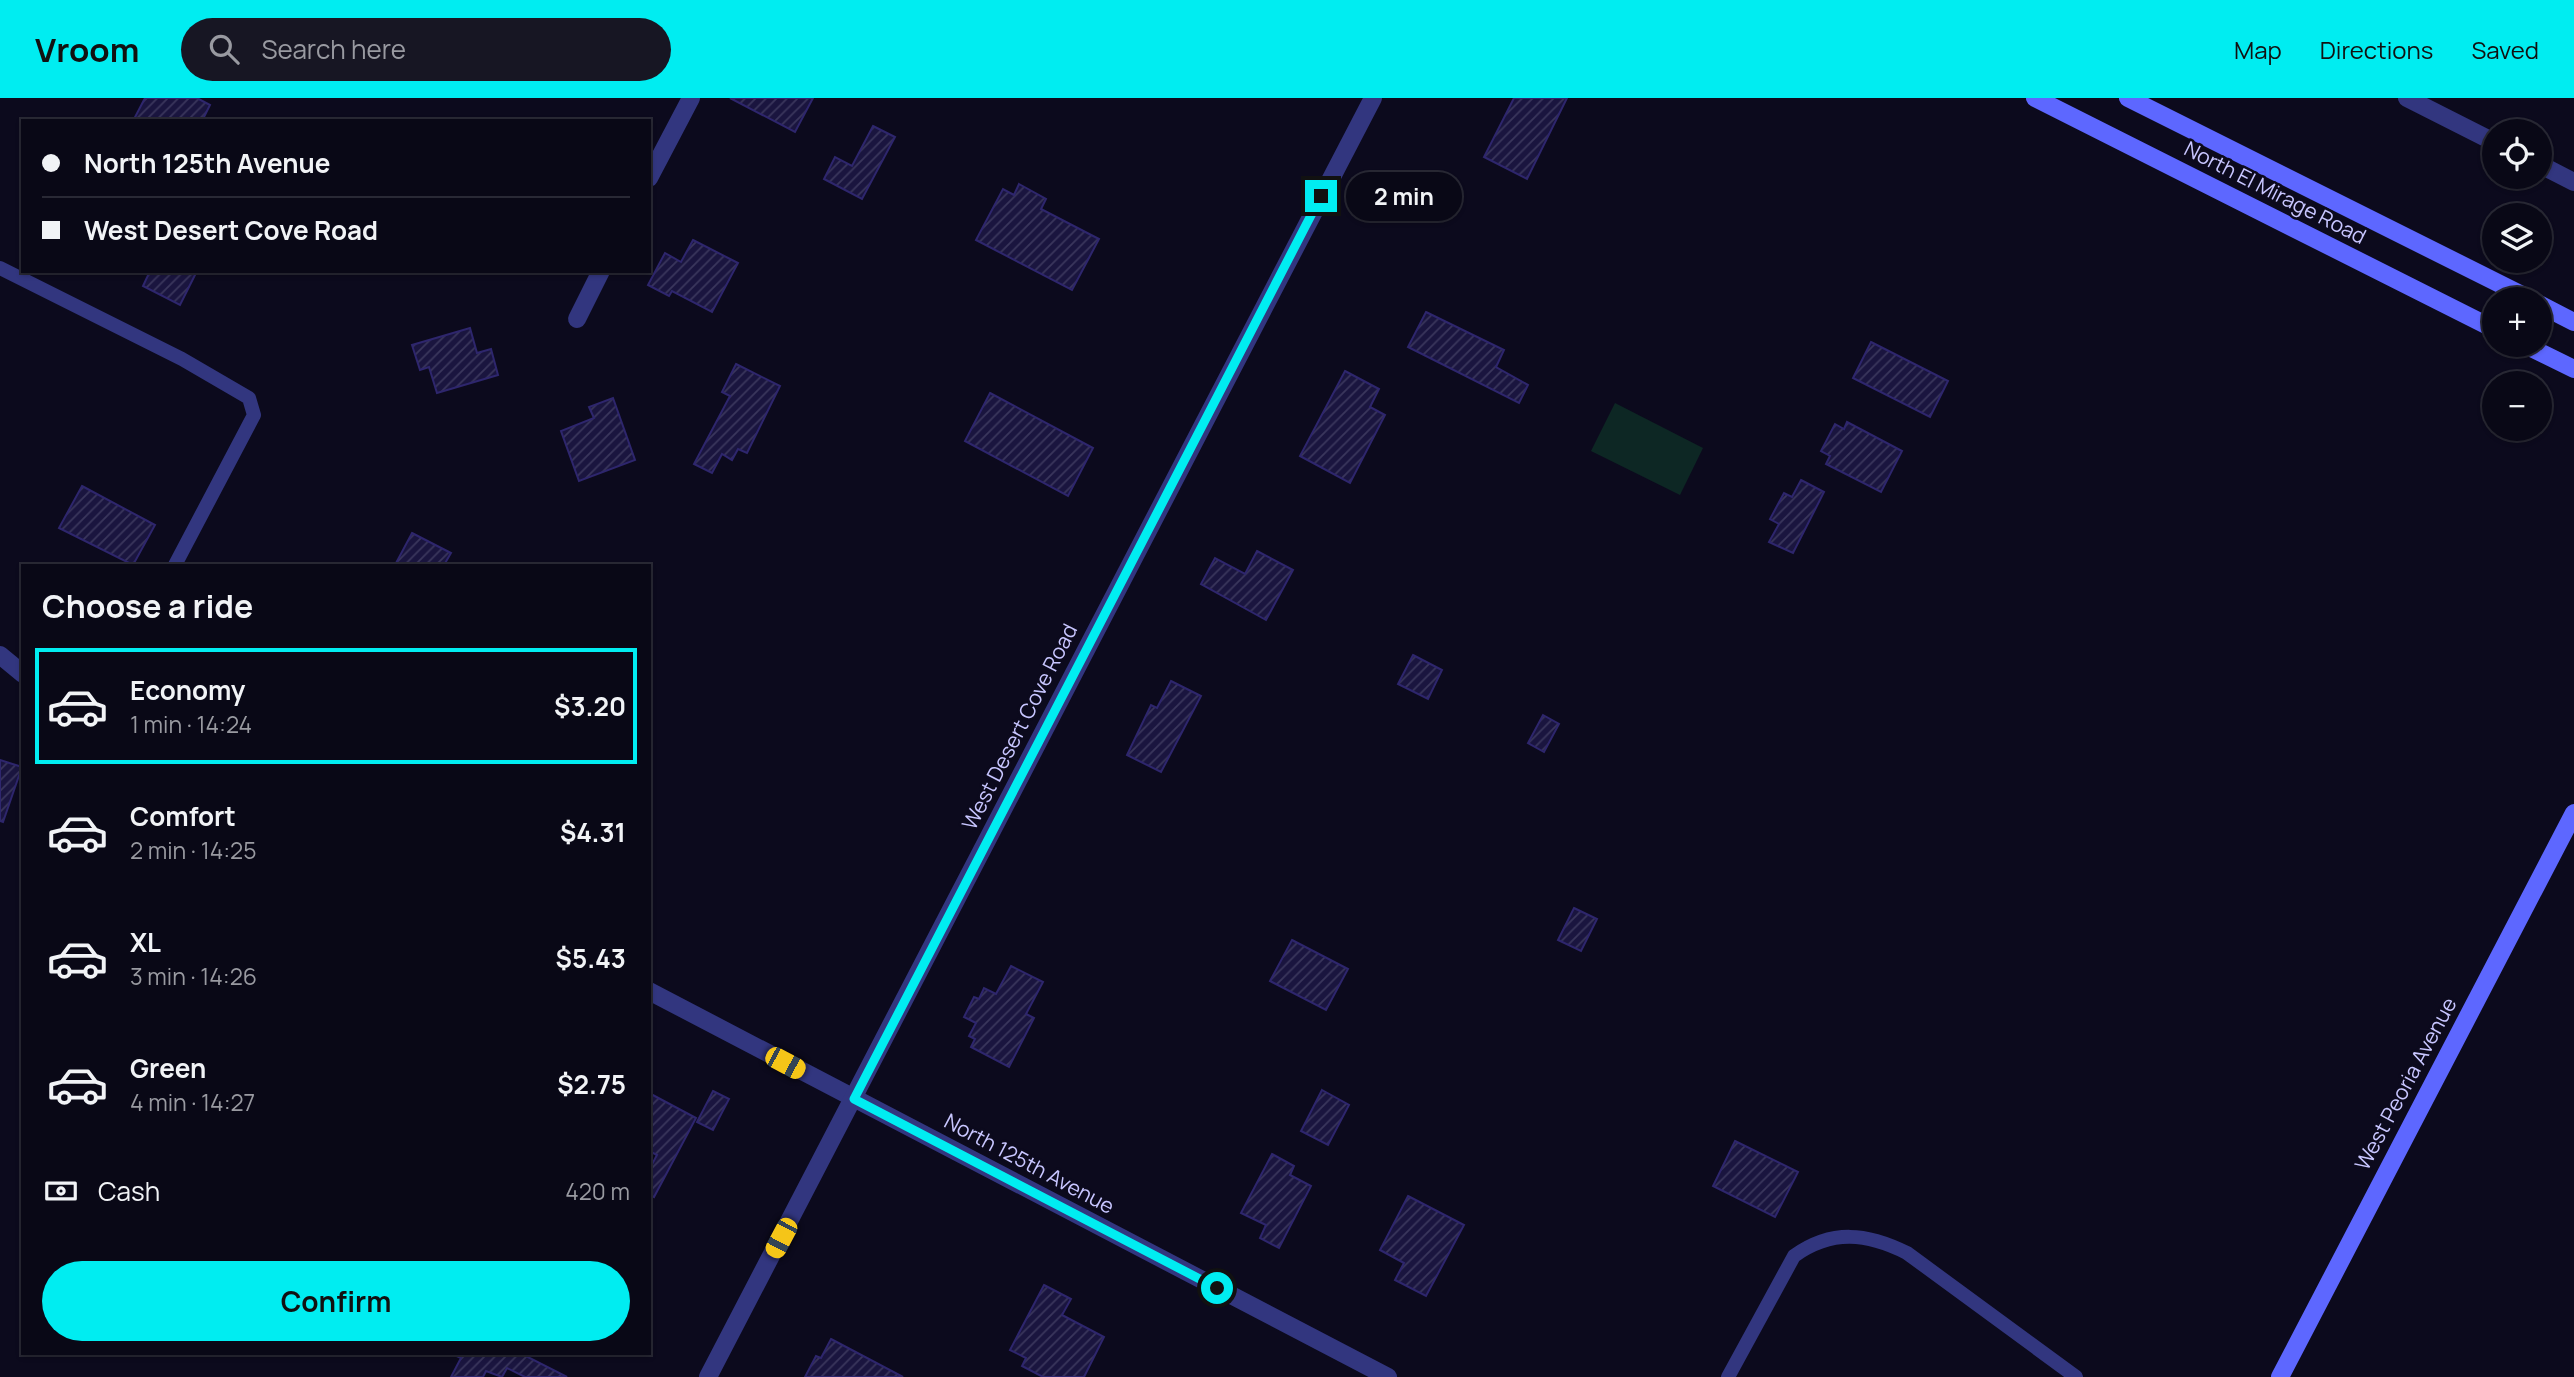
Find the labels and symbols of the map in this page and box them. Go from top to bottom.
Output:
street label: North El Mirage Road [2180,134,2371,250]
callout: 2 min [1346,172,1461,220]
route end [1305,180,1337,212]
street label: West Desert Cove Road [955,619,1083,834]
street label: West Peoria Avenue [2348,992,2463,1175]
car [762,1044,809,1082]
street label: North 125th Avenue [940,1106,1119,1220]
car [762,1215,801,1261]
route start [1201,1272,1233,1304]

